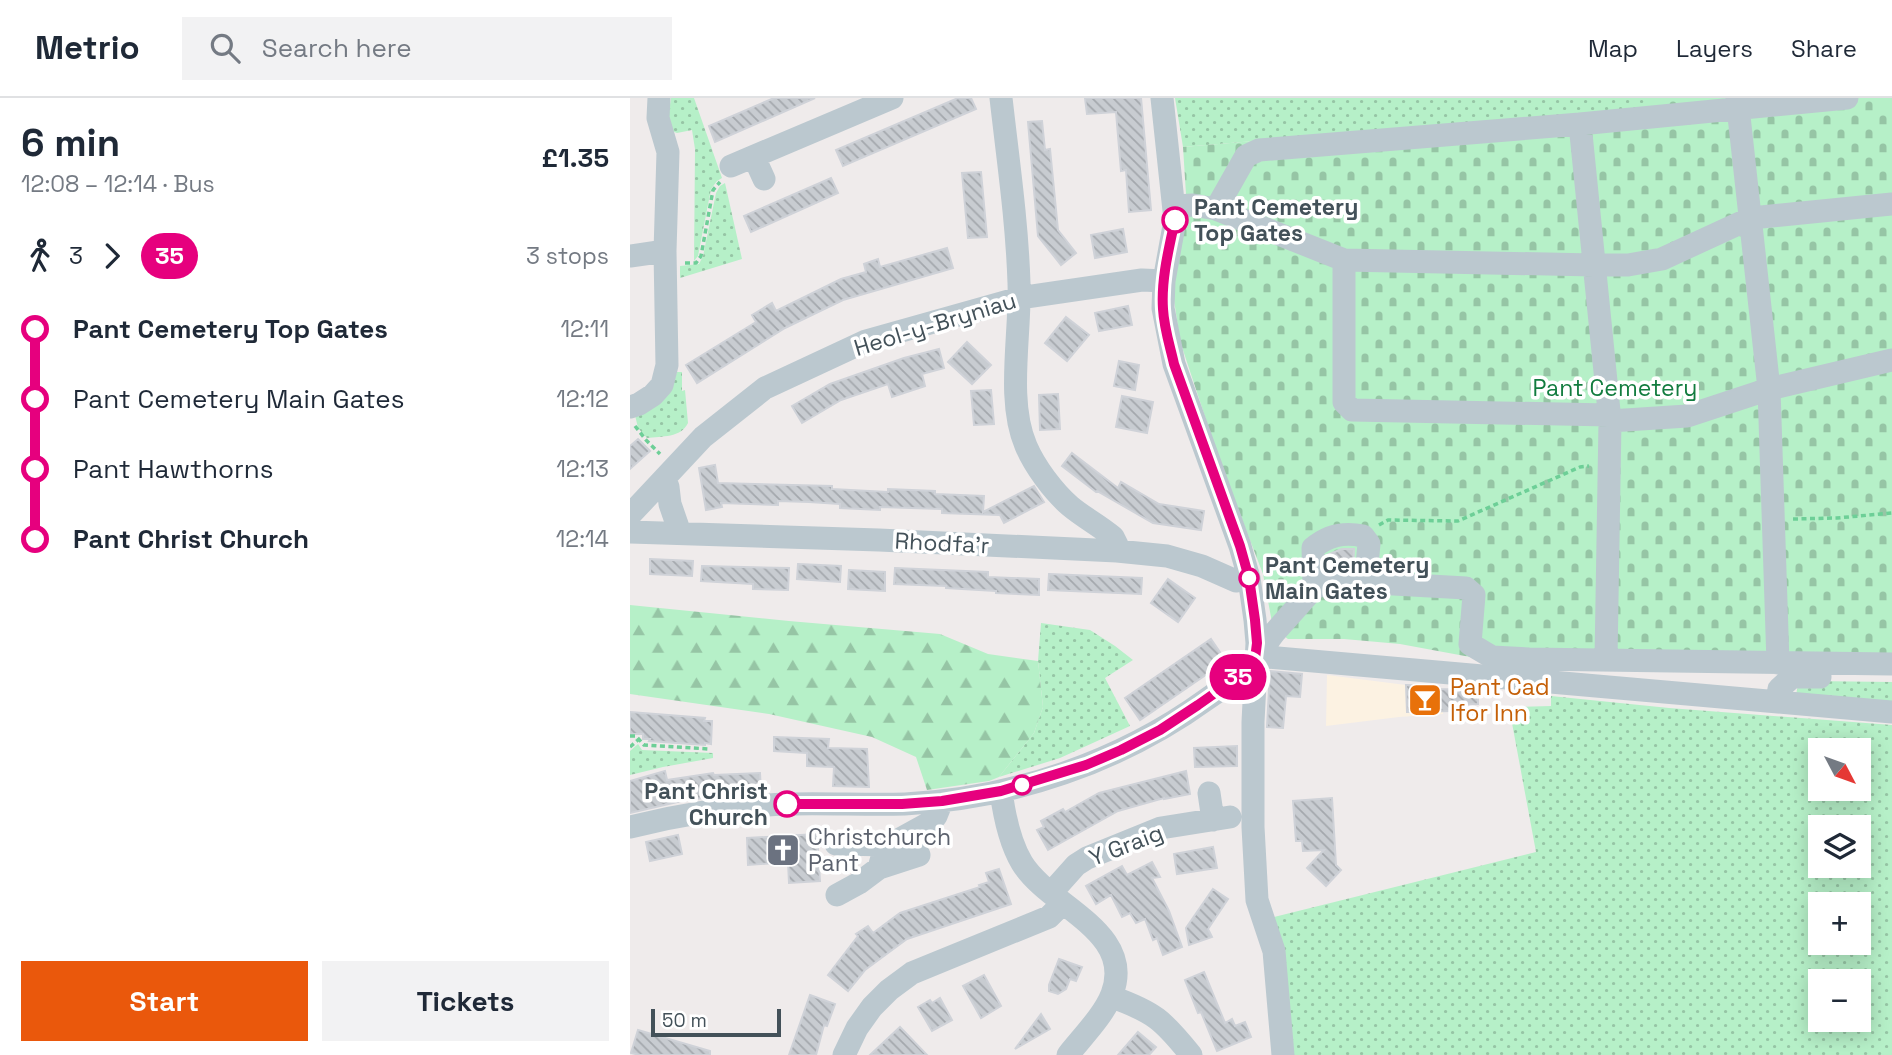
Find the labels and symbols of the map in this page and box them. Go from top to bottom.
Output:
place label: Pant Cemetery Top Gates [1194,192,1358,248]
marker: Pant Cemetery Top Gates [1162,207,1188,233]
street label: Heol-y-Bryniau [850,285,1020,363]
park label: Pant Cemetery [1533,373,1697,403]
street label: Rhodfa'r [894,526,990,560]
place label: Pant Cemetery Main Gates [1265,550,1429,606]
marker: Pant Cemetery Main Gates [1239,568,1259,588]
line badge: 35 [1206,654,1270,700]
place label: Pant Cad Ifor Inn [1450,672,1550,728]
bar icon: Pant Cad Ifor Inn [1406,681,1444,719]
north arrow [1808,738,1871,802]
unlabelled marker [1012,775,1032,795]
place label: Pant Christ Church [644,776,768,832]
marker: Pant Christ Church [774,791,800,817]
street label: Y Graig [1085,817,1167,873]
place label: Christchurch Pant [808,822,951,878]
church icon: Christchurch Pant [764,831,802,869]
scale bar [651,1006,780,1038]

